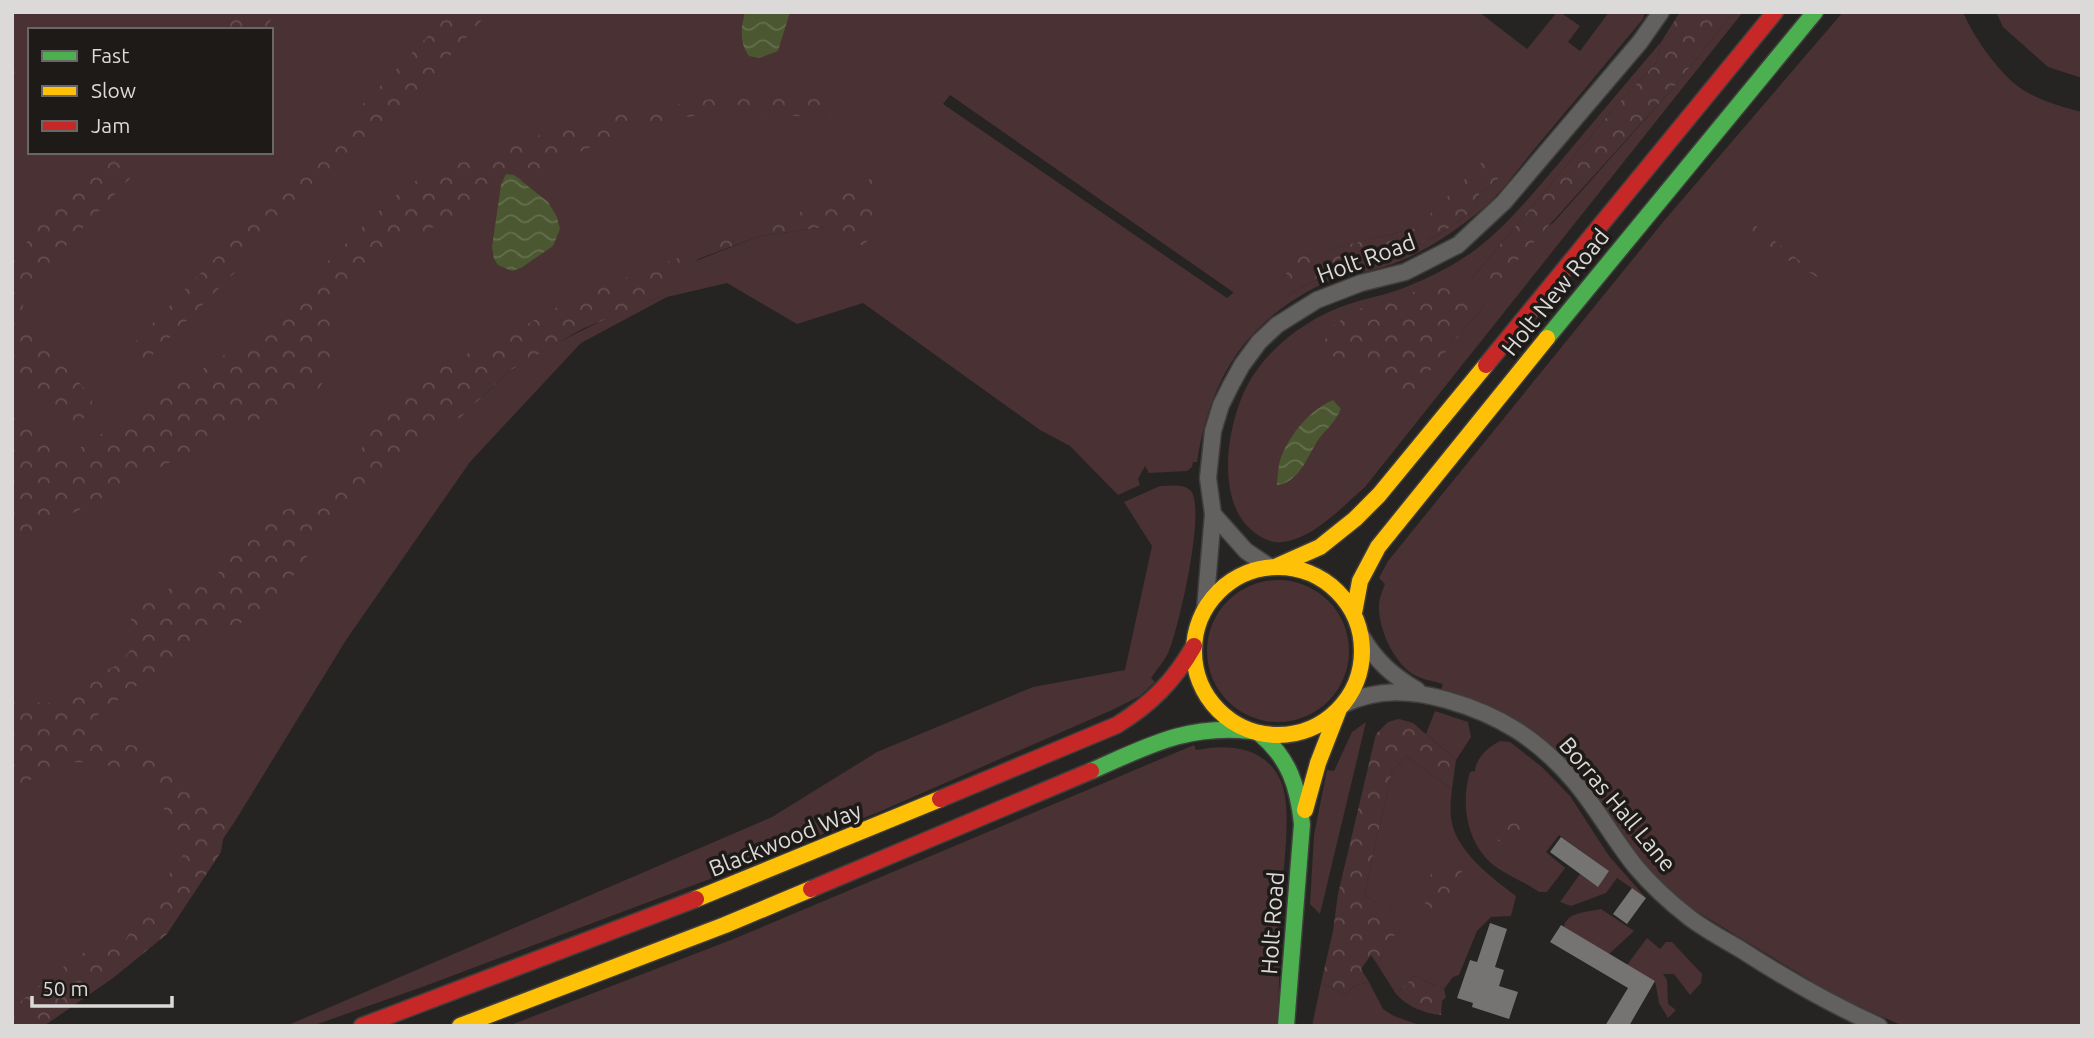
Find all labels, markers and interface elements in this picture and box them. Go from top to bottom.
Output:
legend [28,28,273,154]
text: Fast [91,43,129,67]
text: Slow [91,78,136,102]
text: Jam [91,113,130,137]
street label: Holt New Road [1496,224,1614,360]
street label: Holt Road [1313,229,1419,287]
street label: Borras Hall Lane [1555,732,1681,876]
street label: Blackwood Way [705,797,865,881]
street label: Holt Road [1256,871,1288,975]
scale bar [32,964,172,1008]
text: 50 m [42,976,89,1000]

